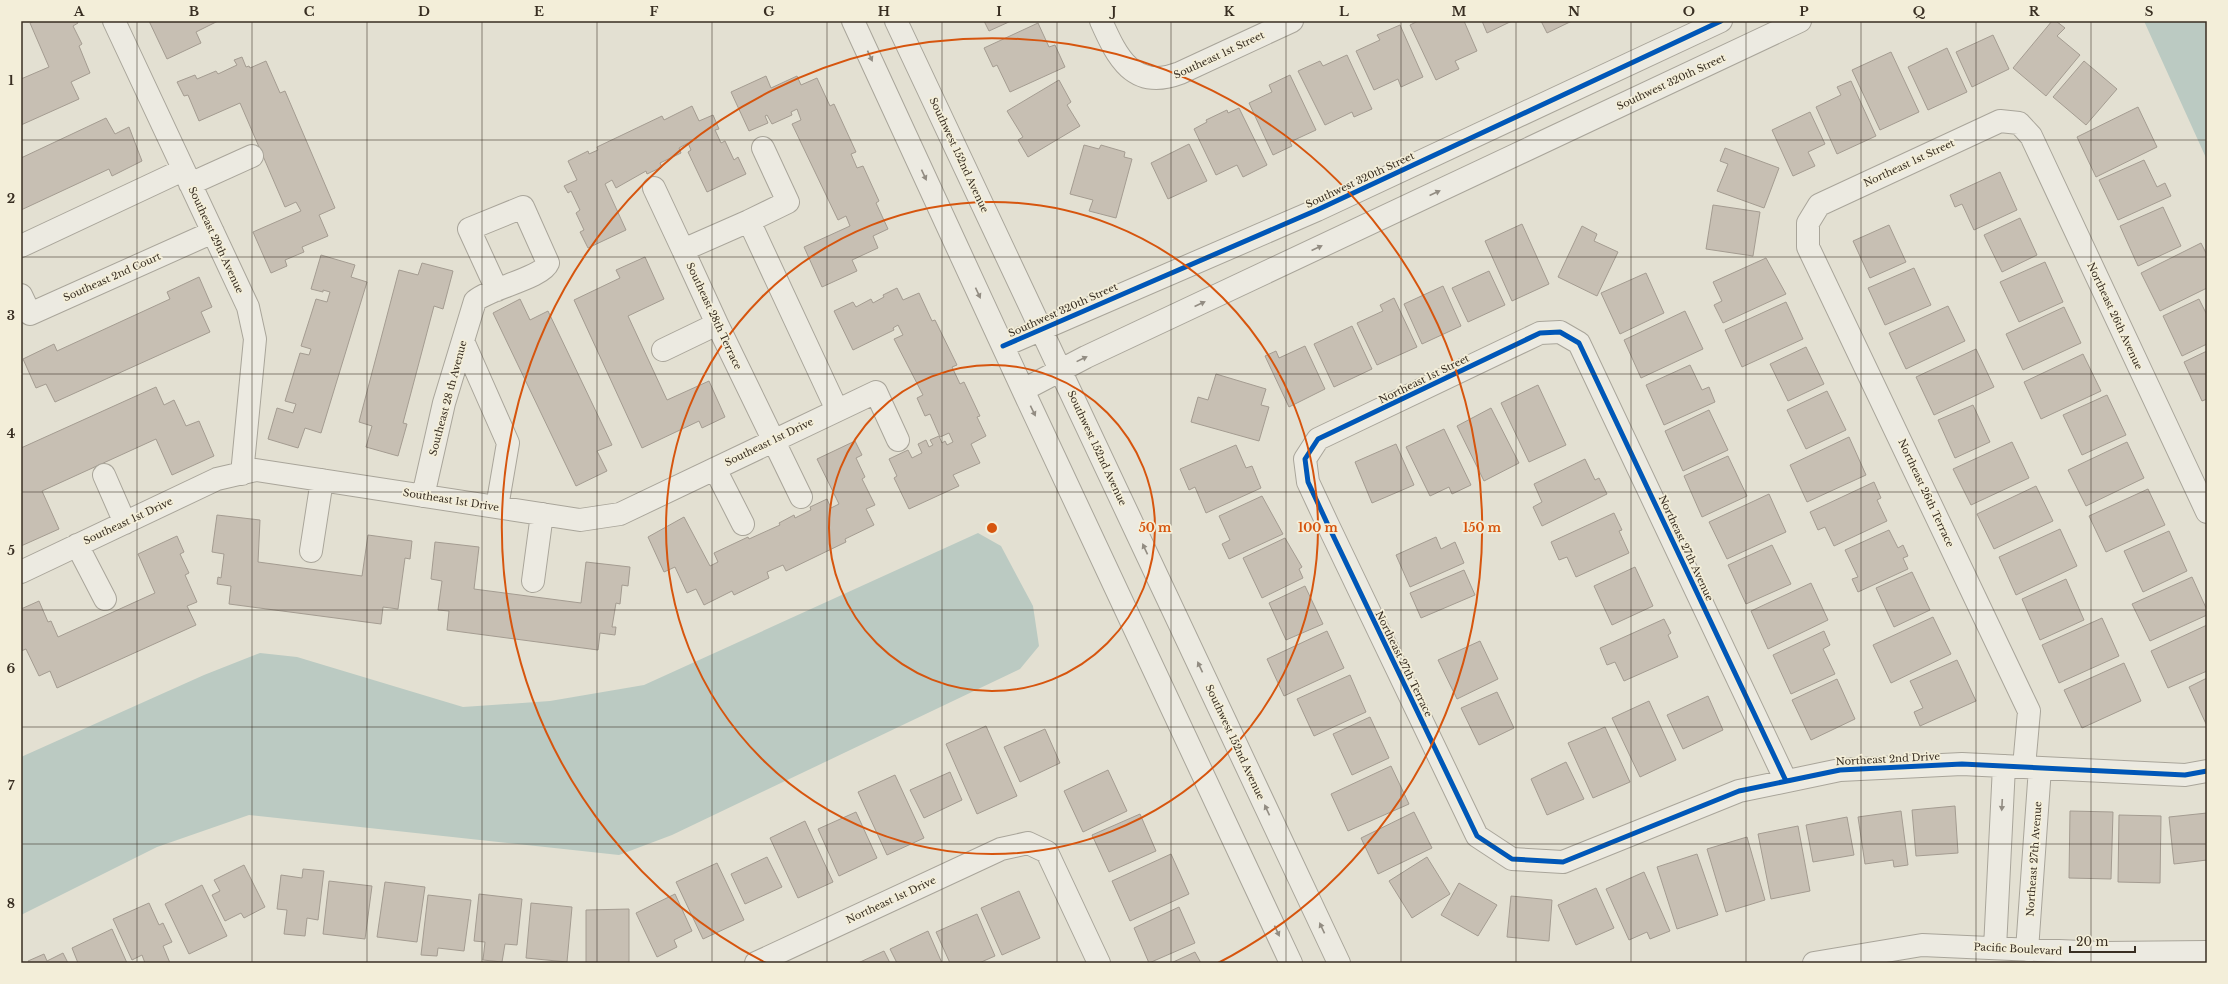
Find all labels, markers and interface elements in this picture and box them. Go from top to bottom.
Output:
text: A [73,3,85,20]
text: B [189,3,199,20]
text: C [304,3,315,20]
text: D [418,3,430,20]
text: E [534,3,544,20]
text: F [650,3,659,20]
text: G [763,3,775,20]
text: H [878,3,890,20]
text: I [996,3,1002,20]
text: J [1108,3,1117,20]
text: K [1224,3,1235,20]
text: L [1339,3,1349,20]
text: M [1452,3,1467,20]
text: N [1568,3,1580,20]
text: O [1683,3,1695,20]
text: P [1799,3,1809,20]
text: Q [1913,3,1926,20]
text: R [2029,3,2041,20]
text: S [2145,3,2154,20]
street label: Southeast 1st Street [1172,28,1267,82]
one-way arrow [867,51,873,62]
street label: Southwest 320th Street [1615,51,1728,113]
text: 1 [8,72,14,89]
street label: Southwest 152nd Avenue [927,95,992,215]
street label: Northeast 1st Street [1861,136,1957,190]
street label: Southwest 320th Street [1304,149,1417,211]
one-way arrow [921,169,927,180]
street label: Southeast 29th Avenue [185,184,247,296]
text: 2 [7,190,15,207]
one-way arrow [1429,190,1441,196]
one-way arrow [1312,245,1323,251]
street label: Southeast 2nd Court [61,250,163,304]
street label: Southeast 28th Terrace [683,260,745,372]
street label: Northeast 26th Avenue [2084,260,2146,372]
street label: Southwest 320th Street [1006,280,1120,340]
one-way arrow [975,287,981,298]
one-way arrow [1194,301,1205,307]
text: 3 [7,307,15,324]
street label: Southeast 28 th Avenue [426,339,470,457]
street label: Northeast 1st Street [1377,351,1471,407]
one-way arrow [1077,356,1088,362]
street label: Southwest 152nd Avenue [1065,388,1130,508]
one-way arrow [1030,405,1036,416]
street label: Southeast 1st Drive [723,415,816,469]
text: 4 [7,425,16,442]
street label: Northeast 26th Terrace [1895,437,1957,549]
street label: Southeast 1st Drive [402,486,500,514]
street label: Northeast 27th Avenue [1656,493,1716,603]
street label: Southeast 1st Drive [81,494,175,547]
text: 50 m [1139,520,1172,535]
text: 100 m [1298,520,1339,535]
text: 150 m [1463,520,1502,535]
centre of rings [985,521,999,535]
text: 5 [7,542,15,559]
one-way arrow [1142,544,1148,555]
street label: Northeast 27th Terrace [1373,609,1435,719]
text: 6 [7,660,16,677]
one-way arrow [1197,661,1203,673]
street label: Southwest 152nd Avenue [1203,682,1268,802]
street label: Northeast 2nd Drive [1836,750,1941,768]
text: 7 [8,777,15,794]
one-way arrow [1999,799,2006,811]
street label: Northeast 27th Avenue [2023,801,2045,917]
one-way arrow [1264,804,1270,816]
street label: Northeast 1st Drive [844,873,938,926]
text: 8 [7,895,15,912]
one-way arrow [1319,921,1325,933]
one-way arrow [1274,926,1280,937]
scale bar [2070,928,2135,954]
text: 20 m [2076,934,2108,949]
street label: Pacific Boulevard [1973,940,2063,958]

